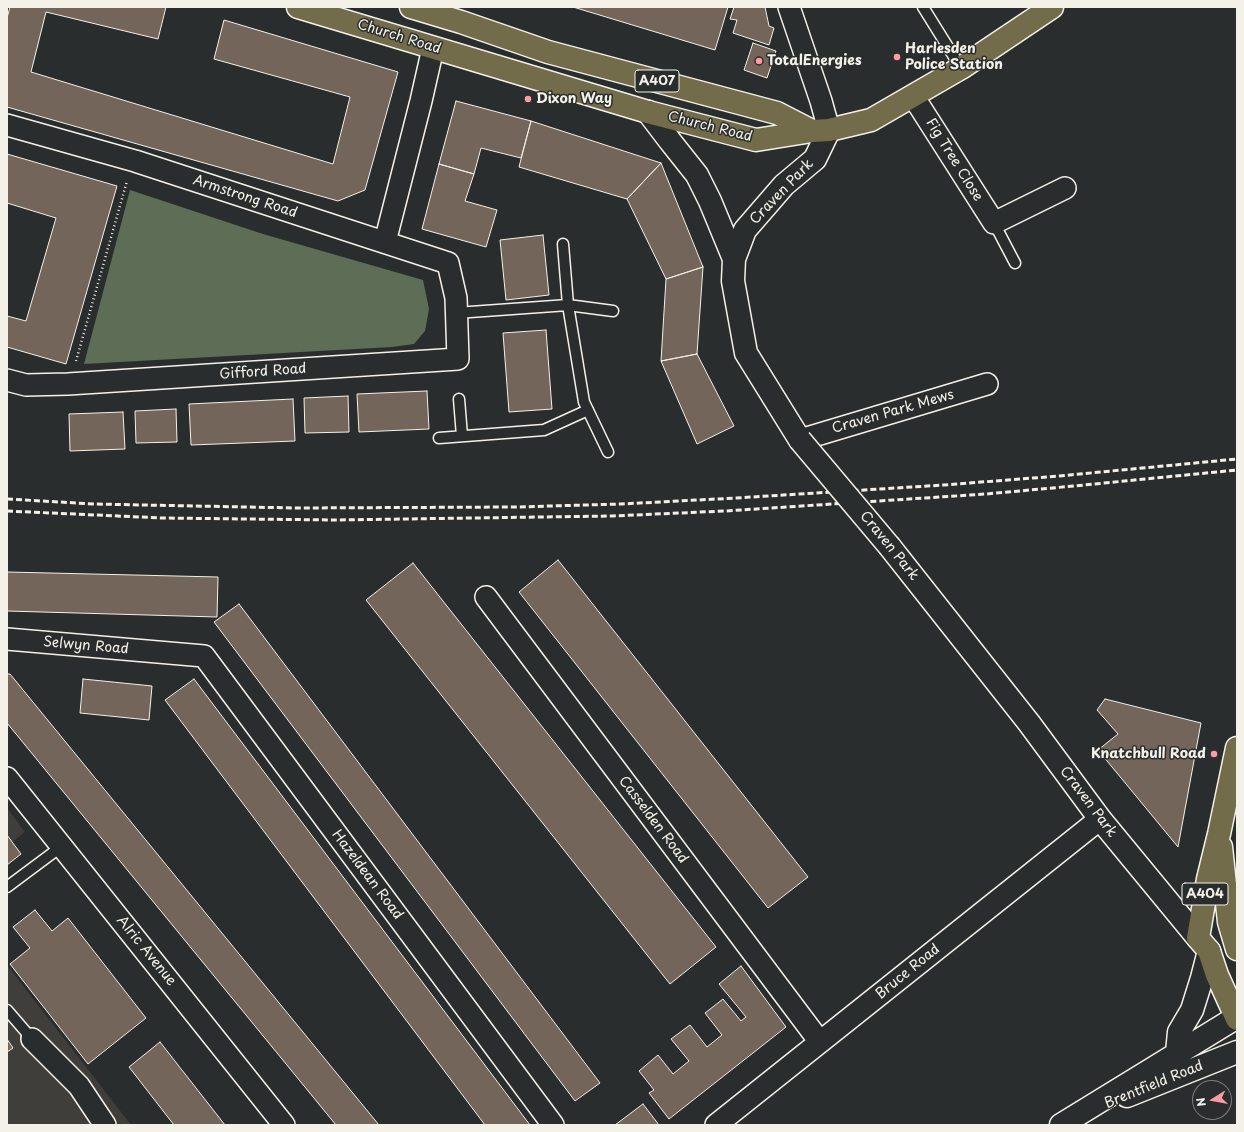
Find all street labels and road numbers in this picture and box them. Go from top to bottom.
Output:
street label: Church Road [355,16,443,58]
road number: A407 [635,70,679,92]
street label: Church Road [666,108,754,146]
street label: Fig Tree Close [922,115,986,205]
street label: Craven Park [747,156,817,228]
street label: Armstrong Road [191,172,299,222]
street label: Gifford Road [219,361,307,383]
street label: Craven Park Mews [830,387,956,437]
street label: Craven Park [856,508,922,584]
street label: Selwyn Road [42,634,130,658]
street label: Craven Park [1056,763,1120,841]
street label: Casselden Road [615,773,691,867]
street label: Hazeldean Road [328,827,406,923]
road number: A404 [1182,883,1228,905]
street label: Alric Avenue [113,913,179,989]
street label: Bruce Road [873,941,943,1003]
street label: Brentfield Road [1102,1058,1206,1112]

